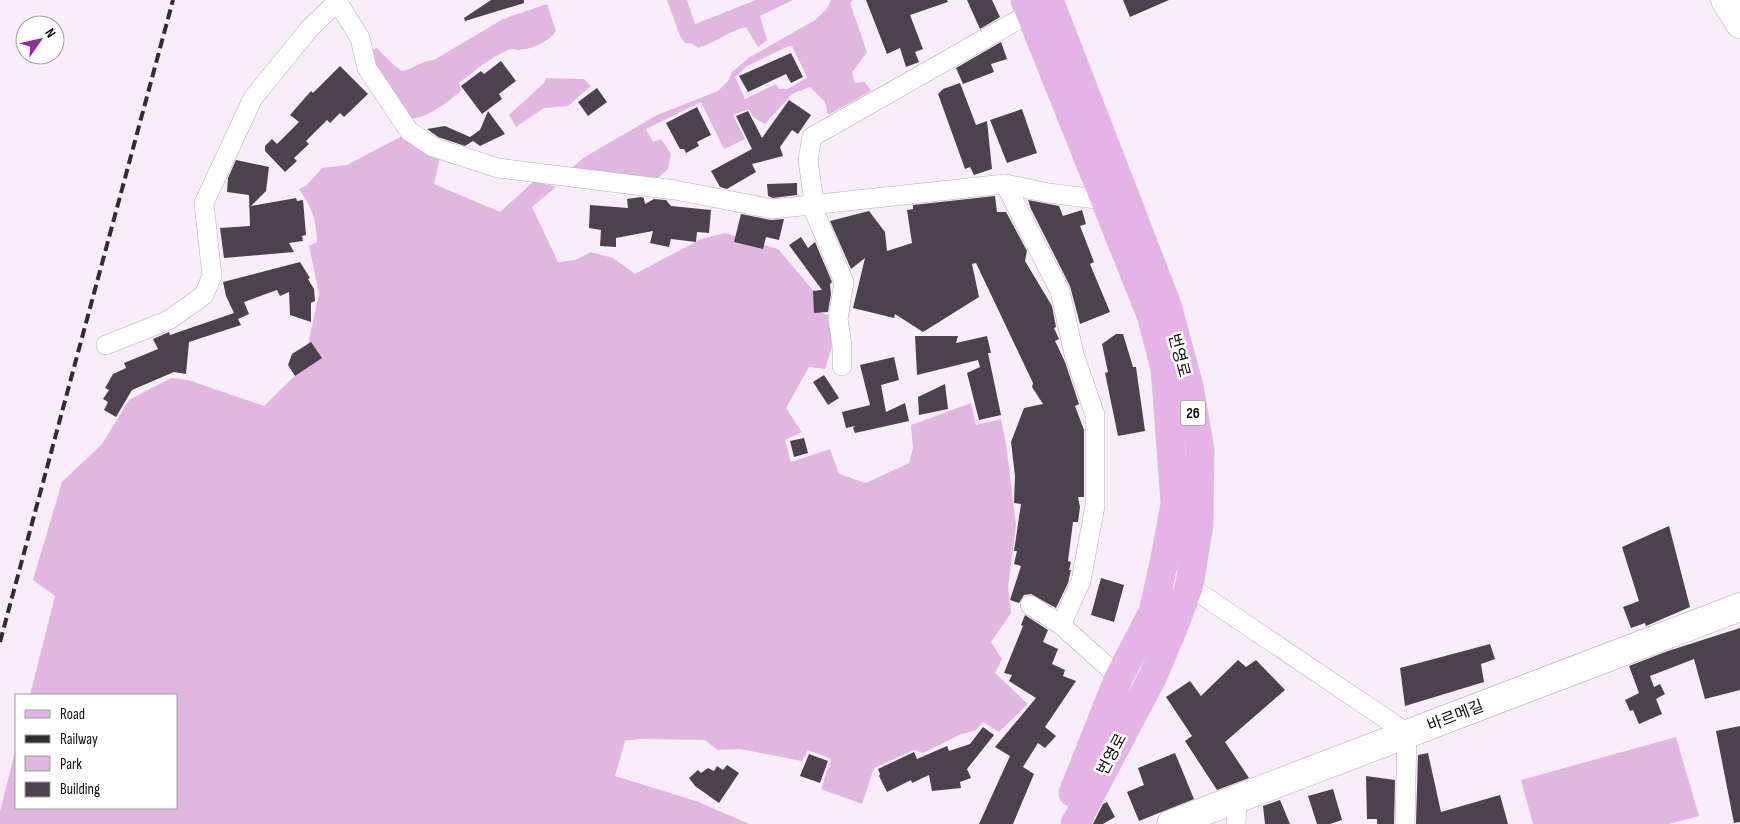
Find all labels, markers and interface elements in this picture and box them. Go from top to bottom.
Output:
north arrow [15,15,65,65]
text: N [41,25,60,41]
street label: 번영로 [1164,332,1194,379]
road number: 26 [1180,400,1206,426]
legend [15,694,178,809]
street label: 바르메길 [1425,697,1486,736]
text: Road [60,705,85,724]
text: Railway [60,730,98,749]
street label: 번영로 [1094,731,1131,779]
text: Park [60,755,82,774]
text: Building [60,780,100,799]

